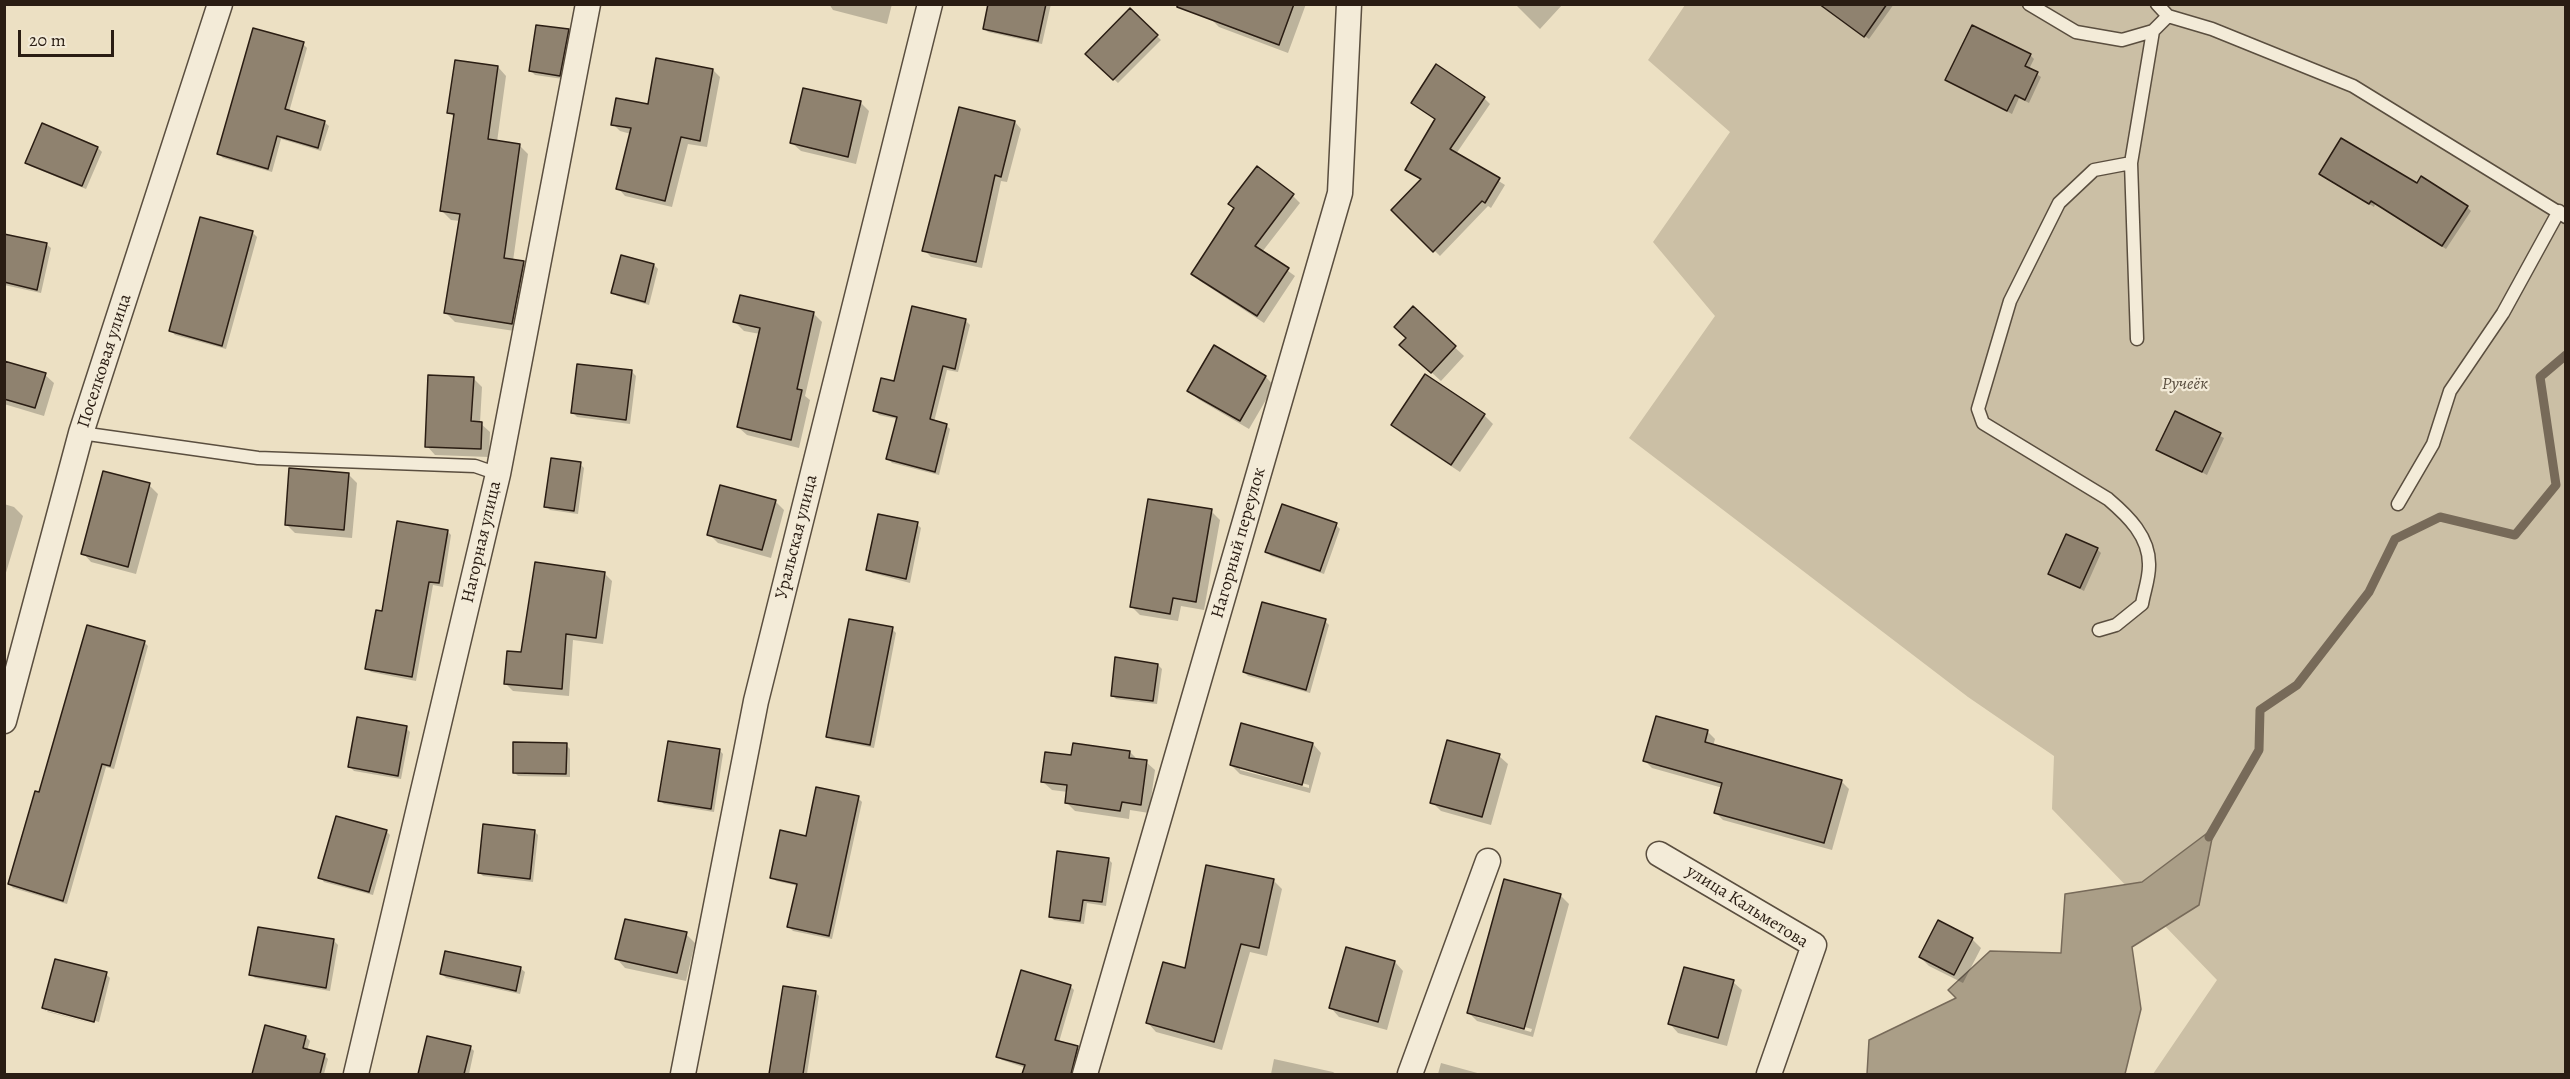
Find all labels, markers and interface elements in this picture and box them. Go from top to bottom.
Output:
scale bar [21,18,117,56]
text: 20 m [29,28,66,52]
street label: Поселковая улица [73,291,137,431]
park label: Ручеёк [2162,374,2208,396]
street label: Нагорный переулок [1207,465,1271,621]
street label: Уральская улица [771,473,823,601]
street label: Нагорная улица [457,479,507,605]
street label: улица Кальметова [1682,861,1812,953]

